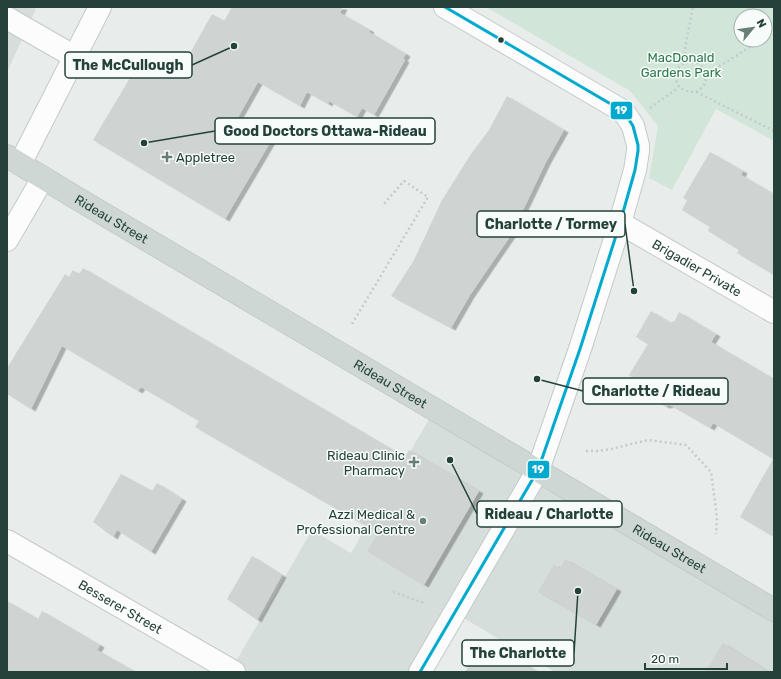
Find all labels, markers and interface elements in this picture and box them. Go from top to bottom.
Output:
north arrow [733,8,773,48]
text: N [754,17,769,30]
unlabelled marker [496,35,506,45]
park label: MacDonald Gardens Park [641,50,722,80]
callout: The McCullough [65,52,192,78]
text: The McCullough [72,57,184,74]
line badge: 19 [610,101,633,120]
text: 19 [615,104,627,117]
callout: Good Doctors Ottawa-Rideau [215,118,435,144]
text: Good Doctors Ottawa-Rideau [223,123,427,140]
place label: Appletree [176,150,235,165]
marker: Appletree [161,151,173,163]
street label: Rideau Street [72,191,151,246]
callout: Charlotte / Tormey [477,211,625,237]
text: Charlotte / Tormey [485,216,618,233]
street label: Brigadier Private [650,236,744,299]
street label: Rideau Street [351,356,430,411]
callout: Charlotte / Rideau [583,378,728,404]
text: Charlotte / Rideau [592,383,721,400]
place label: Rideau Clinic Pharmacy [327,448,405,478]
marker: Rideau Clinic Pharmacy [408,456,420,468]
line badge: 19 [527,460,550,479]
text: 19 [532,463,544,476]
callout: Rideau / Charlotte [477,501,622,527]
text: Rideau / Charlotte [485,506,613,523]
place label: Azzi Medical & Professional Centre [296,507,415,537]
marker: Azzi Medical & Professional Centre [418,516,428,526]
street label: Rideau Street [630,521,709,576]
street label: Besserer Street [76,576,165,636]
callout: The Charlotte [462,640,574,666]
text: The Charlotte [470,645,566,662]
scale bar [645,645,727,671]
text: 20 m [651,652,679,666]

